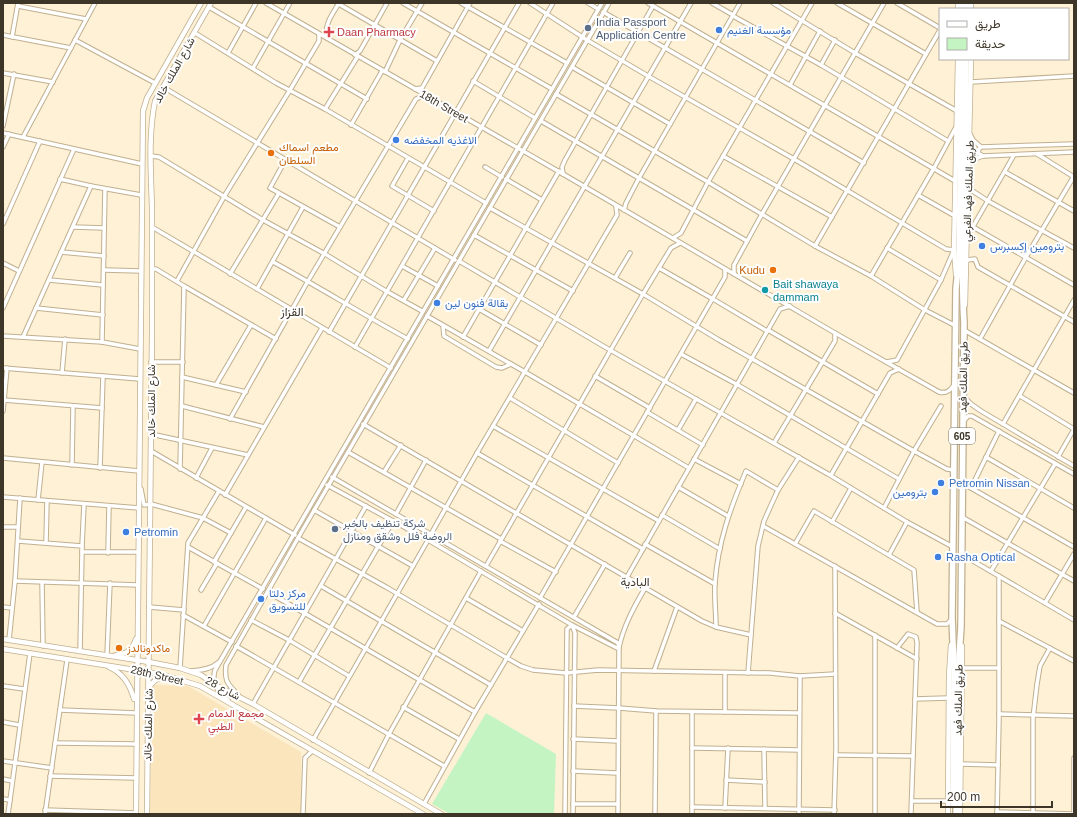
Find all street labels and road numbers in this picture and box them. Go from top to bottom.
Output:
street label: شارع الملك خالد [151,35,199,106]
street label: 18th Street [418,87,470,125]
street label: طريق الملك فهد الفرعي [960,140,980,242]
street label: طريق الملك فهد [956,341,971,413]
street label: شارع الملك خالد [145,364,159,438]
road number: 605 [949,428,975,444]
street label: 28th Street [129,663,185,687]
street label: طريق الملك فهد [951,664,966,736]
street label: شارع 28 [203,674,243,704]
street label: شارع الملك خالد [141,688,157,762]

